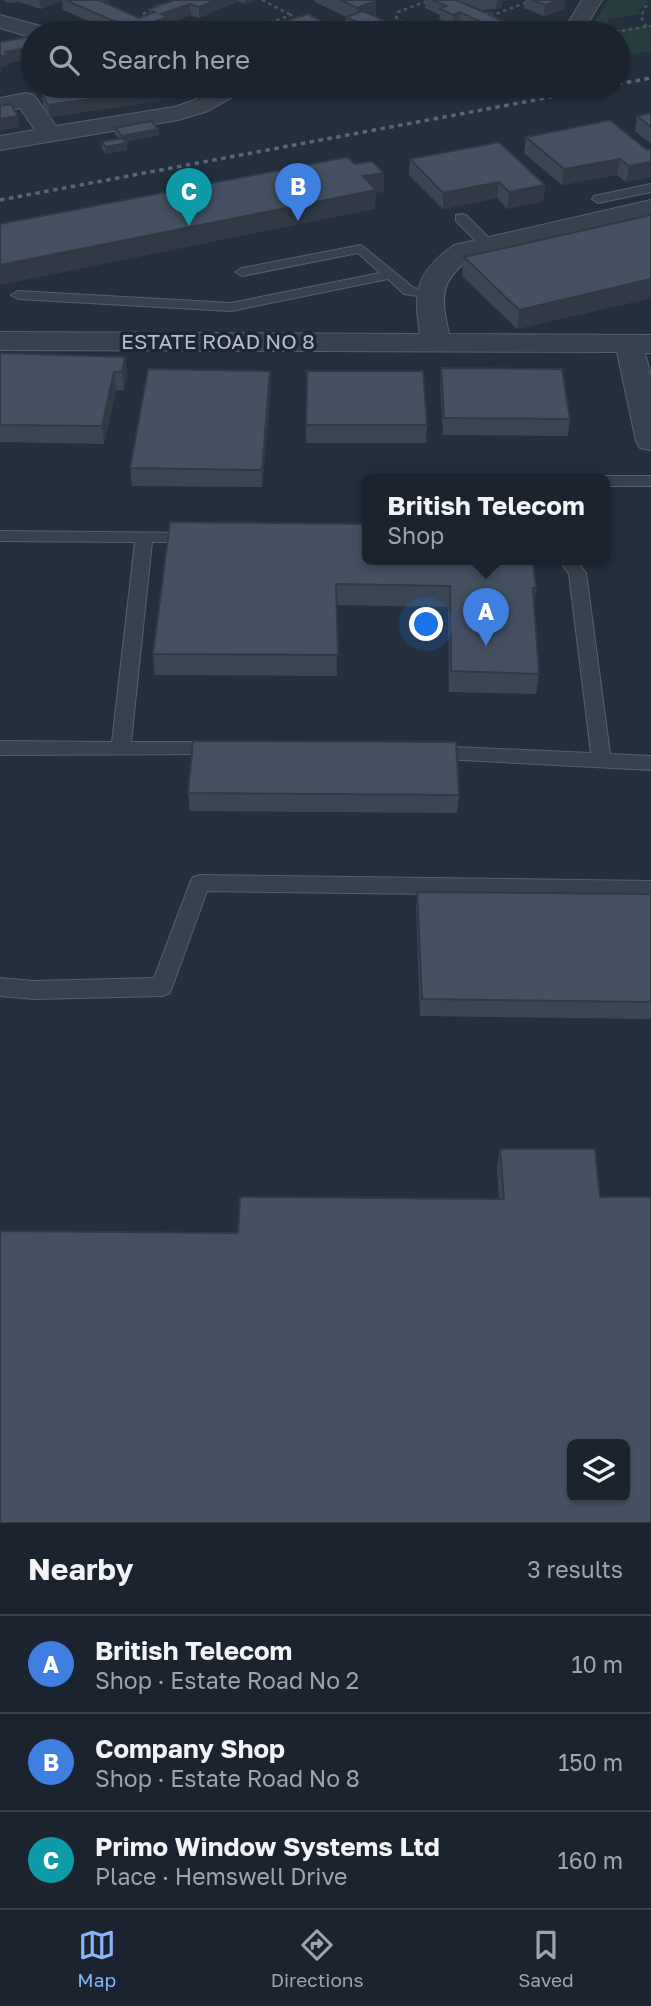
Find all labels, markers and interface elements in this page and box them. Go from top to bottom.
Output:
search box [21,21,630,98]
icon: search [45,41,83,79]
text: Search here [101,44,250,75]
pin: B [275,163,321,221]
pin: C [166,168,212,226]
street label: ESTATE ROAD NO 8 [121,328,315,354]
popup [362,474,610,565]
text: British Telecom [387,490,585,521]
text: Shop [387,521,444,549]
pin: A [463,588,509,646]
your location [409,607,443,641]
map controls [567,1439,630,1502]
button: layers [567,1439,630,1502]
text: Nearby [28,1551,133,1587]
text: 3 results [527,1555,623,1583]
text: British Telecom [95,1635,292,1666]
text: A [43,1650,59,1678]
text: 10 m [571,1650,623,1678]
text: Shop · Estate Road No 2 [95,1666,359,1694]
text: Company Shop [95,1733,285,1764]
text: B [43,1748,59,1776]
text: 150 m [558,1748,623,1776]
text: Shop · Estate Road No 8 [95,1764,360,1792]
text: Primo Window Systems Ltd [95,1831,440,1862]
text: C [43,1846,59,1874]
text: 160 m [558,1846,623,1874]
text: Place · Hemswell Drive [95,1862,347,1890]
tab: Map [77,1926,116,1991]
tab: Directions [271,1926,364,1991]
tab: Saved [518,1926,574,1991]

